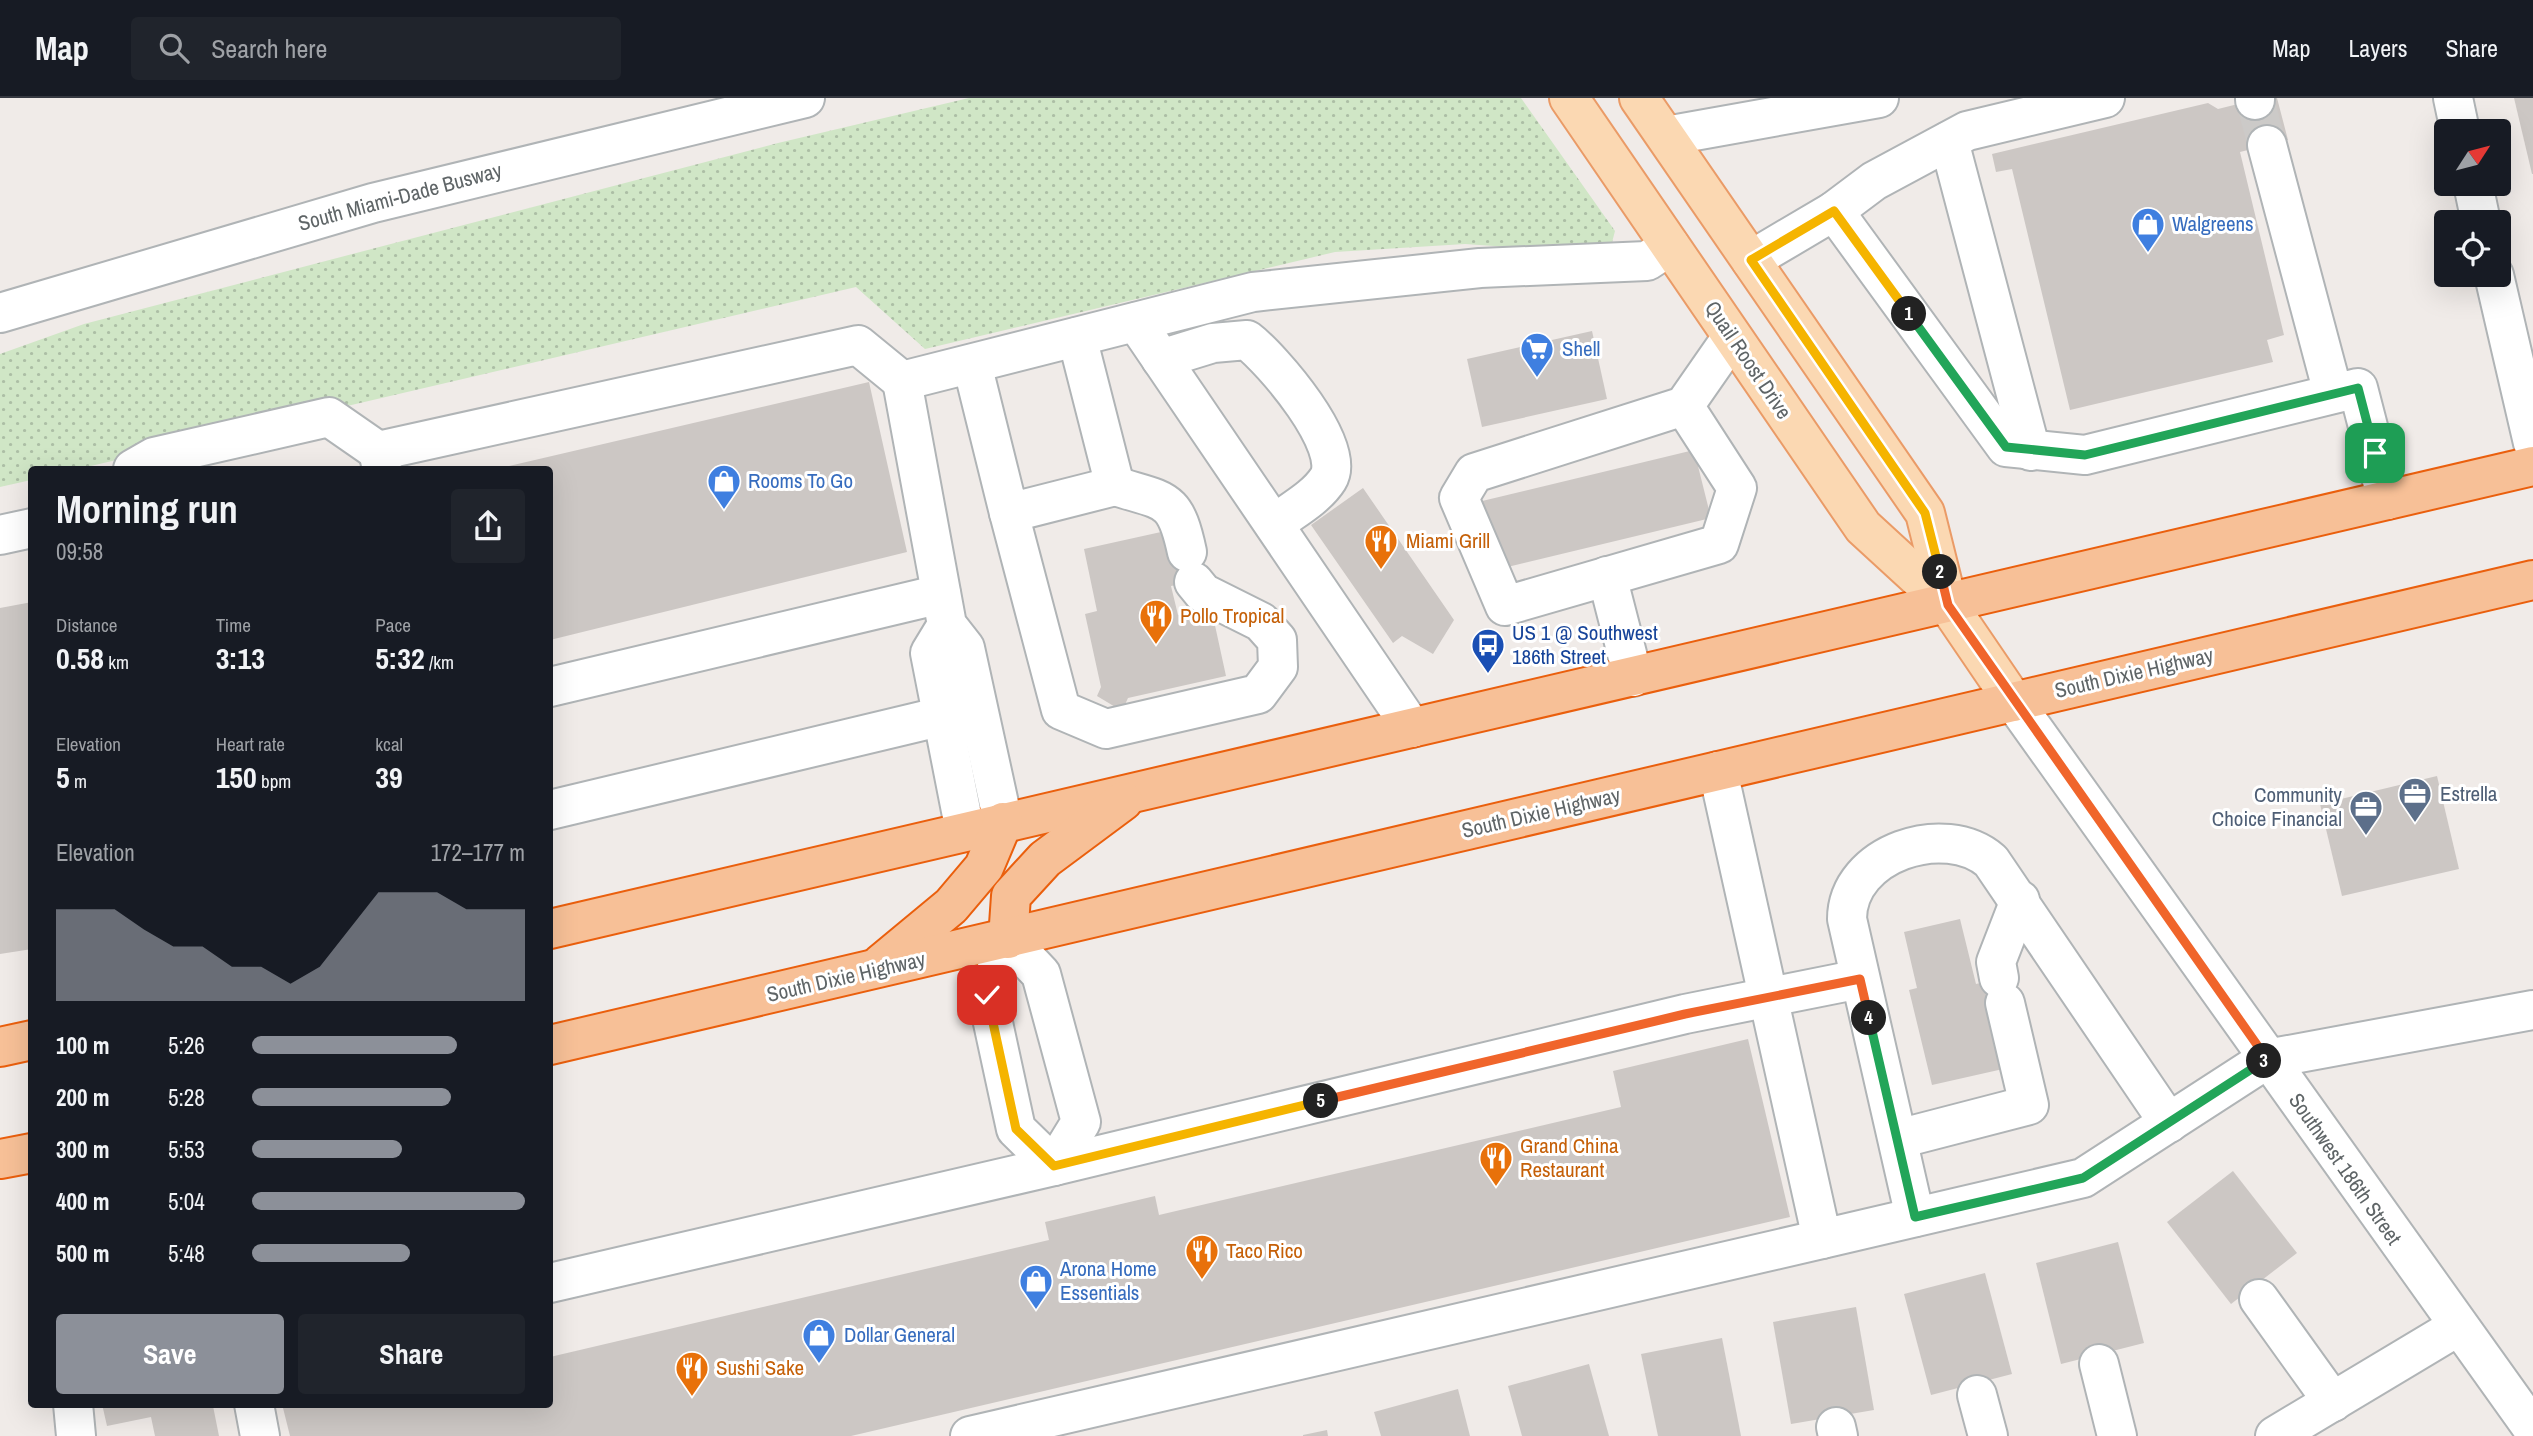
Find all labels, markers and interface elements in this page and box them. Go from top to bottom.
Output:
search box [131,17,621,80]
text: Map [35,26,89,70]
icon: search [155,29,193,67]
text: Search here [211,31,327,66]
text: Map [2272,32,2310,64]
text: Layers [2348,32,2407,64]
text: Share [2445,32,2498,64]
north arrow [2434,119,2511,196]
map controls [2434,119,2511,287]
street label: South Miami-Dade Busway [295,155,505,238]
shop icon: Walgreens [2129,205,2167,254]
place label: Walgreens [2172,209,2254,238]
button: locate [2434,210,2511,287]
street label: Quail Roost Drive [1698,295,1799,425]
pin: 1 [1892,296,1926,332]
text: 1 [1904,300,1913,326]
supermarket icon: Shell [1518,330,1556,379]
place label: Shell [1562,334,1600,363]
pin [2345,423,2405,483]
icon: arrive [2356,434,2394,472]
shop icon: Rooms To Go [705,462,743,511]
place label: Rooms To Go [748,466,853,495]
text: Morning run [56,484,238,535]
button: share [451,489,525,563]
restaurant icon: Miami Grill [1362,522,1400,571]
place label: Miami Grill [1406,526,1490,555]
text: 09:58 [56,536,103,567]
pin: 2 [1923,554,1958,589]
text: 2 [1935,558,1944,584]
restaurant icon: Pollo Tropical [1137,597,1175,646]
place label: Pollo Tropical [1180,601,1284,630]
text: Distance [56,612,117,638]
text: Time [216,612,251,638]
text: Pace [375,612,411,638]
place label: US 1 @ Southwest 186th Street [1512,618,1658,671]
bus stop icon: US 1 @ Southwest 186th Street [1469,626,1507,675]
text: 0.58 [56,638,104,678]
text: 3:13 [216,638,265,678]
text: 5:32 [375,638,425,678]
street label: South Dixie Highway [2052,640,2216,705]
text: km [104,649,129,675]
text: /km [425,649,454,675]
text: Elevation [56,731,121,757]
text: Heart rate [216,731,285,757]
text: kcal [375,731,403,757]
text: 5 [56,757,70,797]
text: 150 [216,757,257,797]
text: 39 [375,757,403,797]
text: m [70,768,87,794]
text: bpm [257,768,291,794]
office icon: Estrella [2396,775,2434,824]
place label: Estrella [2440,779,2498,808]
street label: South Dixie Highway [1459,780,1623,845]
place label: Community Choice Financial [2212,780,2342,833]
office icon: Community Choice Financial [2347,788,2385,837]
text: Elevation [56,837,135,868]
text: 172–177 m [431,837,525,868]
street label: South Dixie Highway [764,944,928,1009]
pin [957,965,1017,1025]
icon: check [968,976,1006,1014]
pin: 4 [1852,1000,1886,1035]
text: 4 [1864,1004,1873,1030]
text: 100 m [56,1030,109,1061]
text: 5:26 [168,1030,205,1061]
pin: 3 [2246,1044,2282,1079]
text: 3 [2259,1047,2268,1073]
text: 200 m [56,1082,109,1113]
text: 5:28 [168,1082,205,1113]
pin: 5 [1304,1084,1338,1118]
text: 5 [1316,1087,1325,1113]
street label: Southwest 186th Street [2282,1087,2409,1251]
place label: Grand China Restaurant [1520,1131,1619,1184]
text: 300 m [56,1134,109,1165]
text: 5:53 [168,1134,205,1165]
restaurant icon: Grand China Restaurant [1477,1139,1515,1188]
text: 400 m [56,1186,109,1217]
text: 5:04 [168,1186,205,1217]
restaurant icon: Taco Rico [1183,1232,1221,1281]
place label: Taco Rico [1226,1236,1303,1265]
text: 500 m [56,1238,109,1269]
text: 5:48 [168,1238,205,1269]
place label: Arona Home Essentials [1059,1254,1157,1307]
shop icon: Arona Home Essentials [1017,1262,1055,1311]
button: Save [56,1314,284,1394]
button: Share [298,1314,525,1394]
shop icon: Dollar General [800,1316,838,1365]
place label: Dollar General [844,1320,955,1349]
restaurant icon: Sushi Sake [673,1349,711,1398]
place label: Sushi Sake [716,1353,804,1382]

